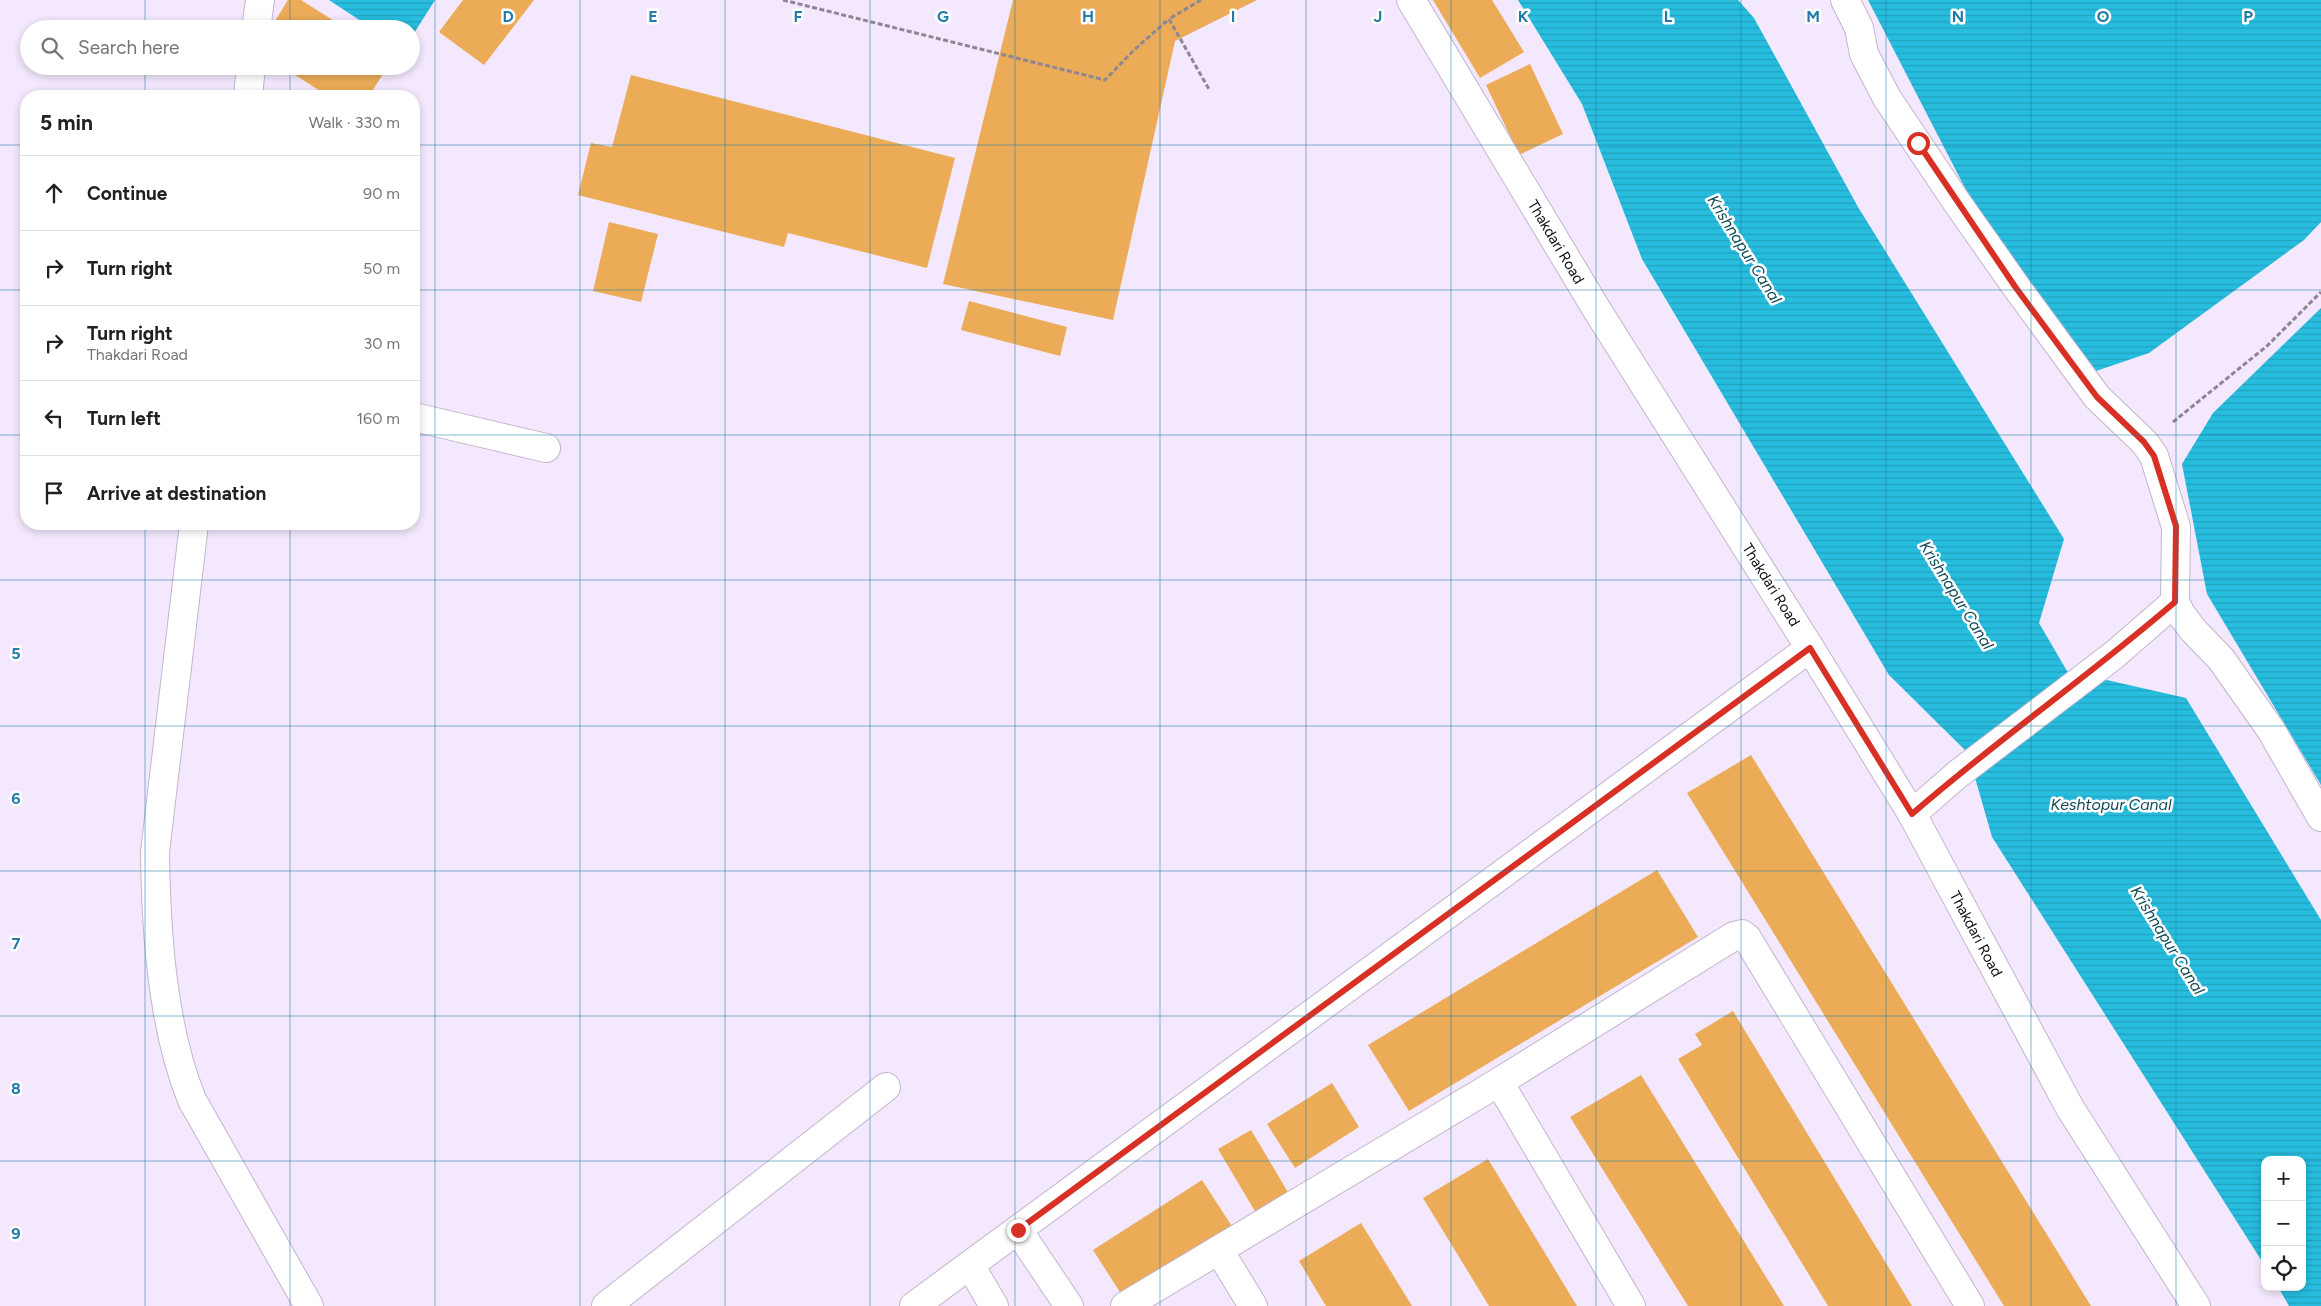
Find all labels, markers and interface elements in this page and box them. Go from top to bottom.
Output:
text: D [502,7,514,26]
text: E [648,7,658,26]
text: F [794,7,803,26]
text: G [937,7,949,26]
text: H [1082,7,1094,26]
text: I [1231,7,1235,26]
text: J [1374,7,1382,26]
text: K [1518,7,1529,26]
text: L [1664,7,1673,26]
text: M [1806,7,1820,26]
text: N [1952,7,1964,26]
text: O [2097,7,2110,26]
text: P [2243,7,2253,26]
search box [20,20,420,75]
icon: search [38,34,66,62]
text: Search here [78,36,180,59]
text: 5 min [40,110,93,135]
text: Walk · 330 m [309,113,400,132]
route start [1907,132,1930,155]
icon: ahead [40,179,68,207]
text: Continue [87,182,167,205]
text: 90 m [363,184,400,203]
water label: Krishnapur Canal [1704,192,1786,307]
street label: Thakdari Road [1524,197,1588,287]
icon: right [40,254,68,282]
text: Turn right [87,257,173,280]
text: 50 m [363,259,400,278]
text: Turn right [87,322,173,345]
icon: right [40,329,68,357]
text: 30 m [363,334,400,353]
text: Thakdari Road [87,345,188,364]
icon: left [40,404,68,432]
text: Turn left [87,407,161,430]
text: 160 m [357,409,400,428]
icon: arrive [40,479,68,507]
text: Arrive at destination [87,482,266,505]
water label: Krishnapur Canal [1916,538,1998,653]
street label: Thakdari Road [1738,540,1804,630]
text: 5 [11,644,21,663]
text: 6 [11,789,21,808]
water label: Keshtopur Canal [2051,795,2172,814]
water label: Krishnapur Canal [2127,883,2209,998]
street label: Thakdari Road [1946,888,2006,980]
text: 7 [12,934,21,953]
text: 8 [11,1079,21,1098]
map controls [2261,1156,2306,1291]
button: + [2261,1156,2306,1201]
button: − [2261,1201,2306,1246]
route end [1007,1219,1030,1242]
text: 9 [11,1224,21,1243]
button: locate [2261,1246,2306,1291]

